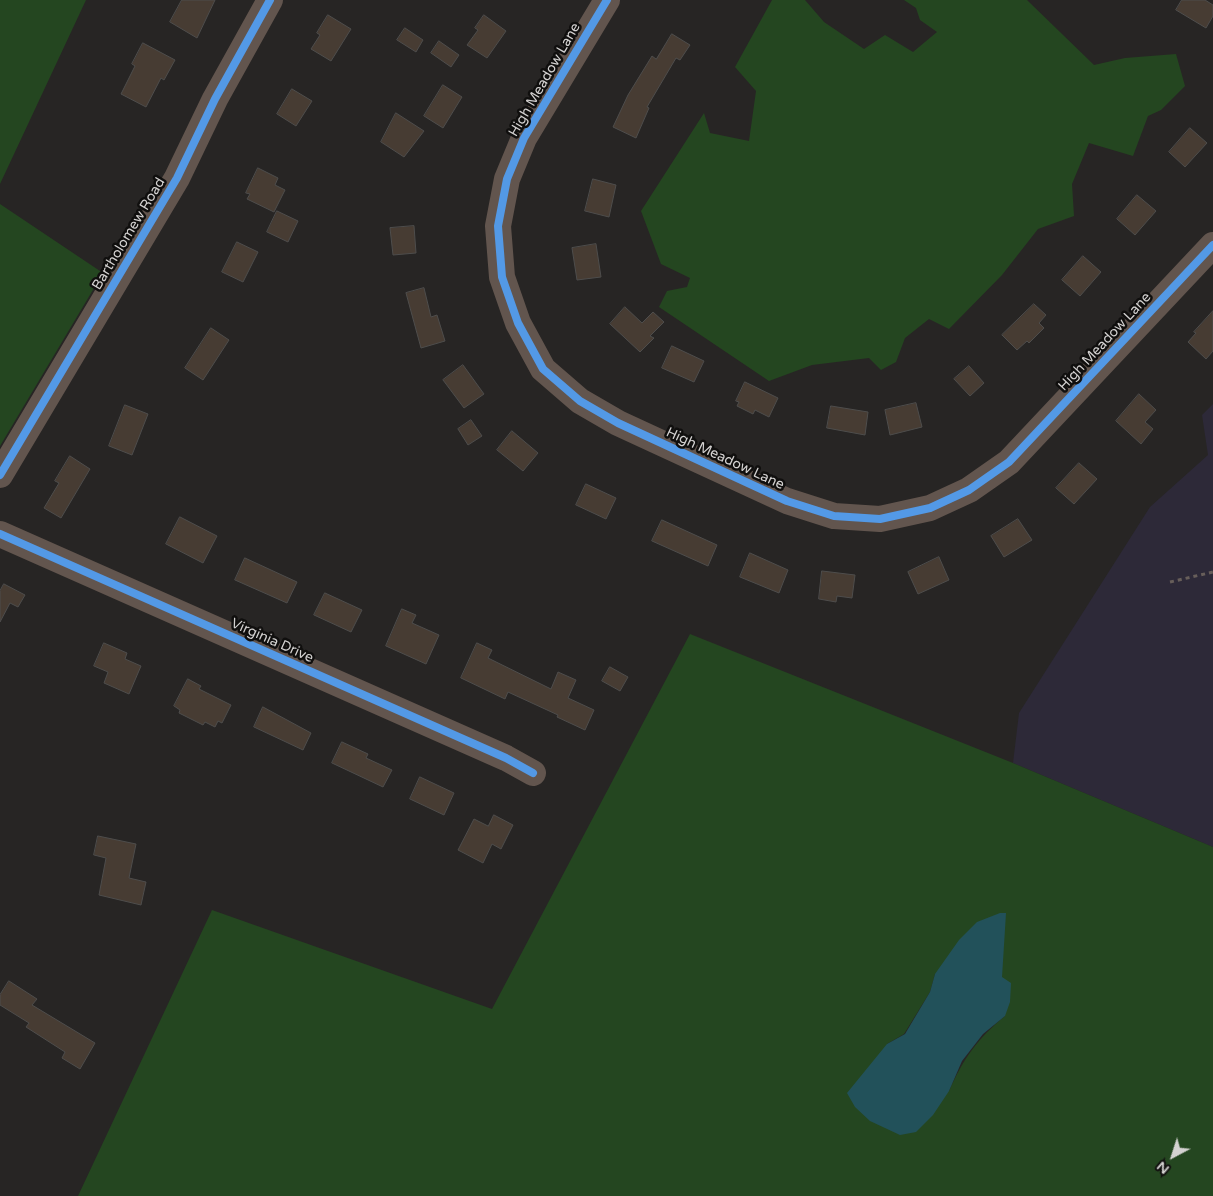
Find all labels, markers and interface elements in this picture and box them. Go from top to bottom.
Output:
street label: High Meadow Lane [506,20,584,140]
street label: Bartholomew Road [89,175,169,293]
street label: High Meadow Lane [1055,289,1155,395]
street label: High Meadow Lane [663,424,787,494]
street label: Virginia Drive [228,615,316,667]
north arrow [1148,1131,1198,1181]
text: N [1153,1158,1173,1178]

